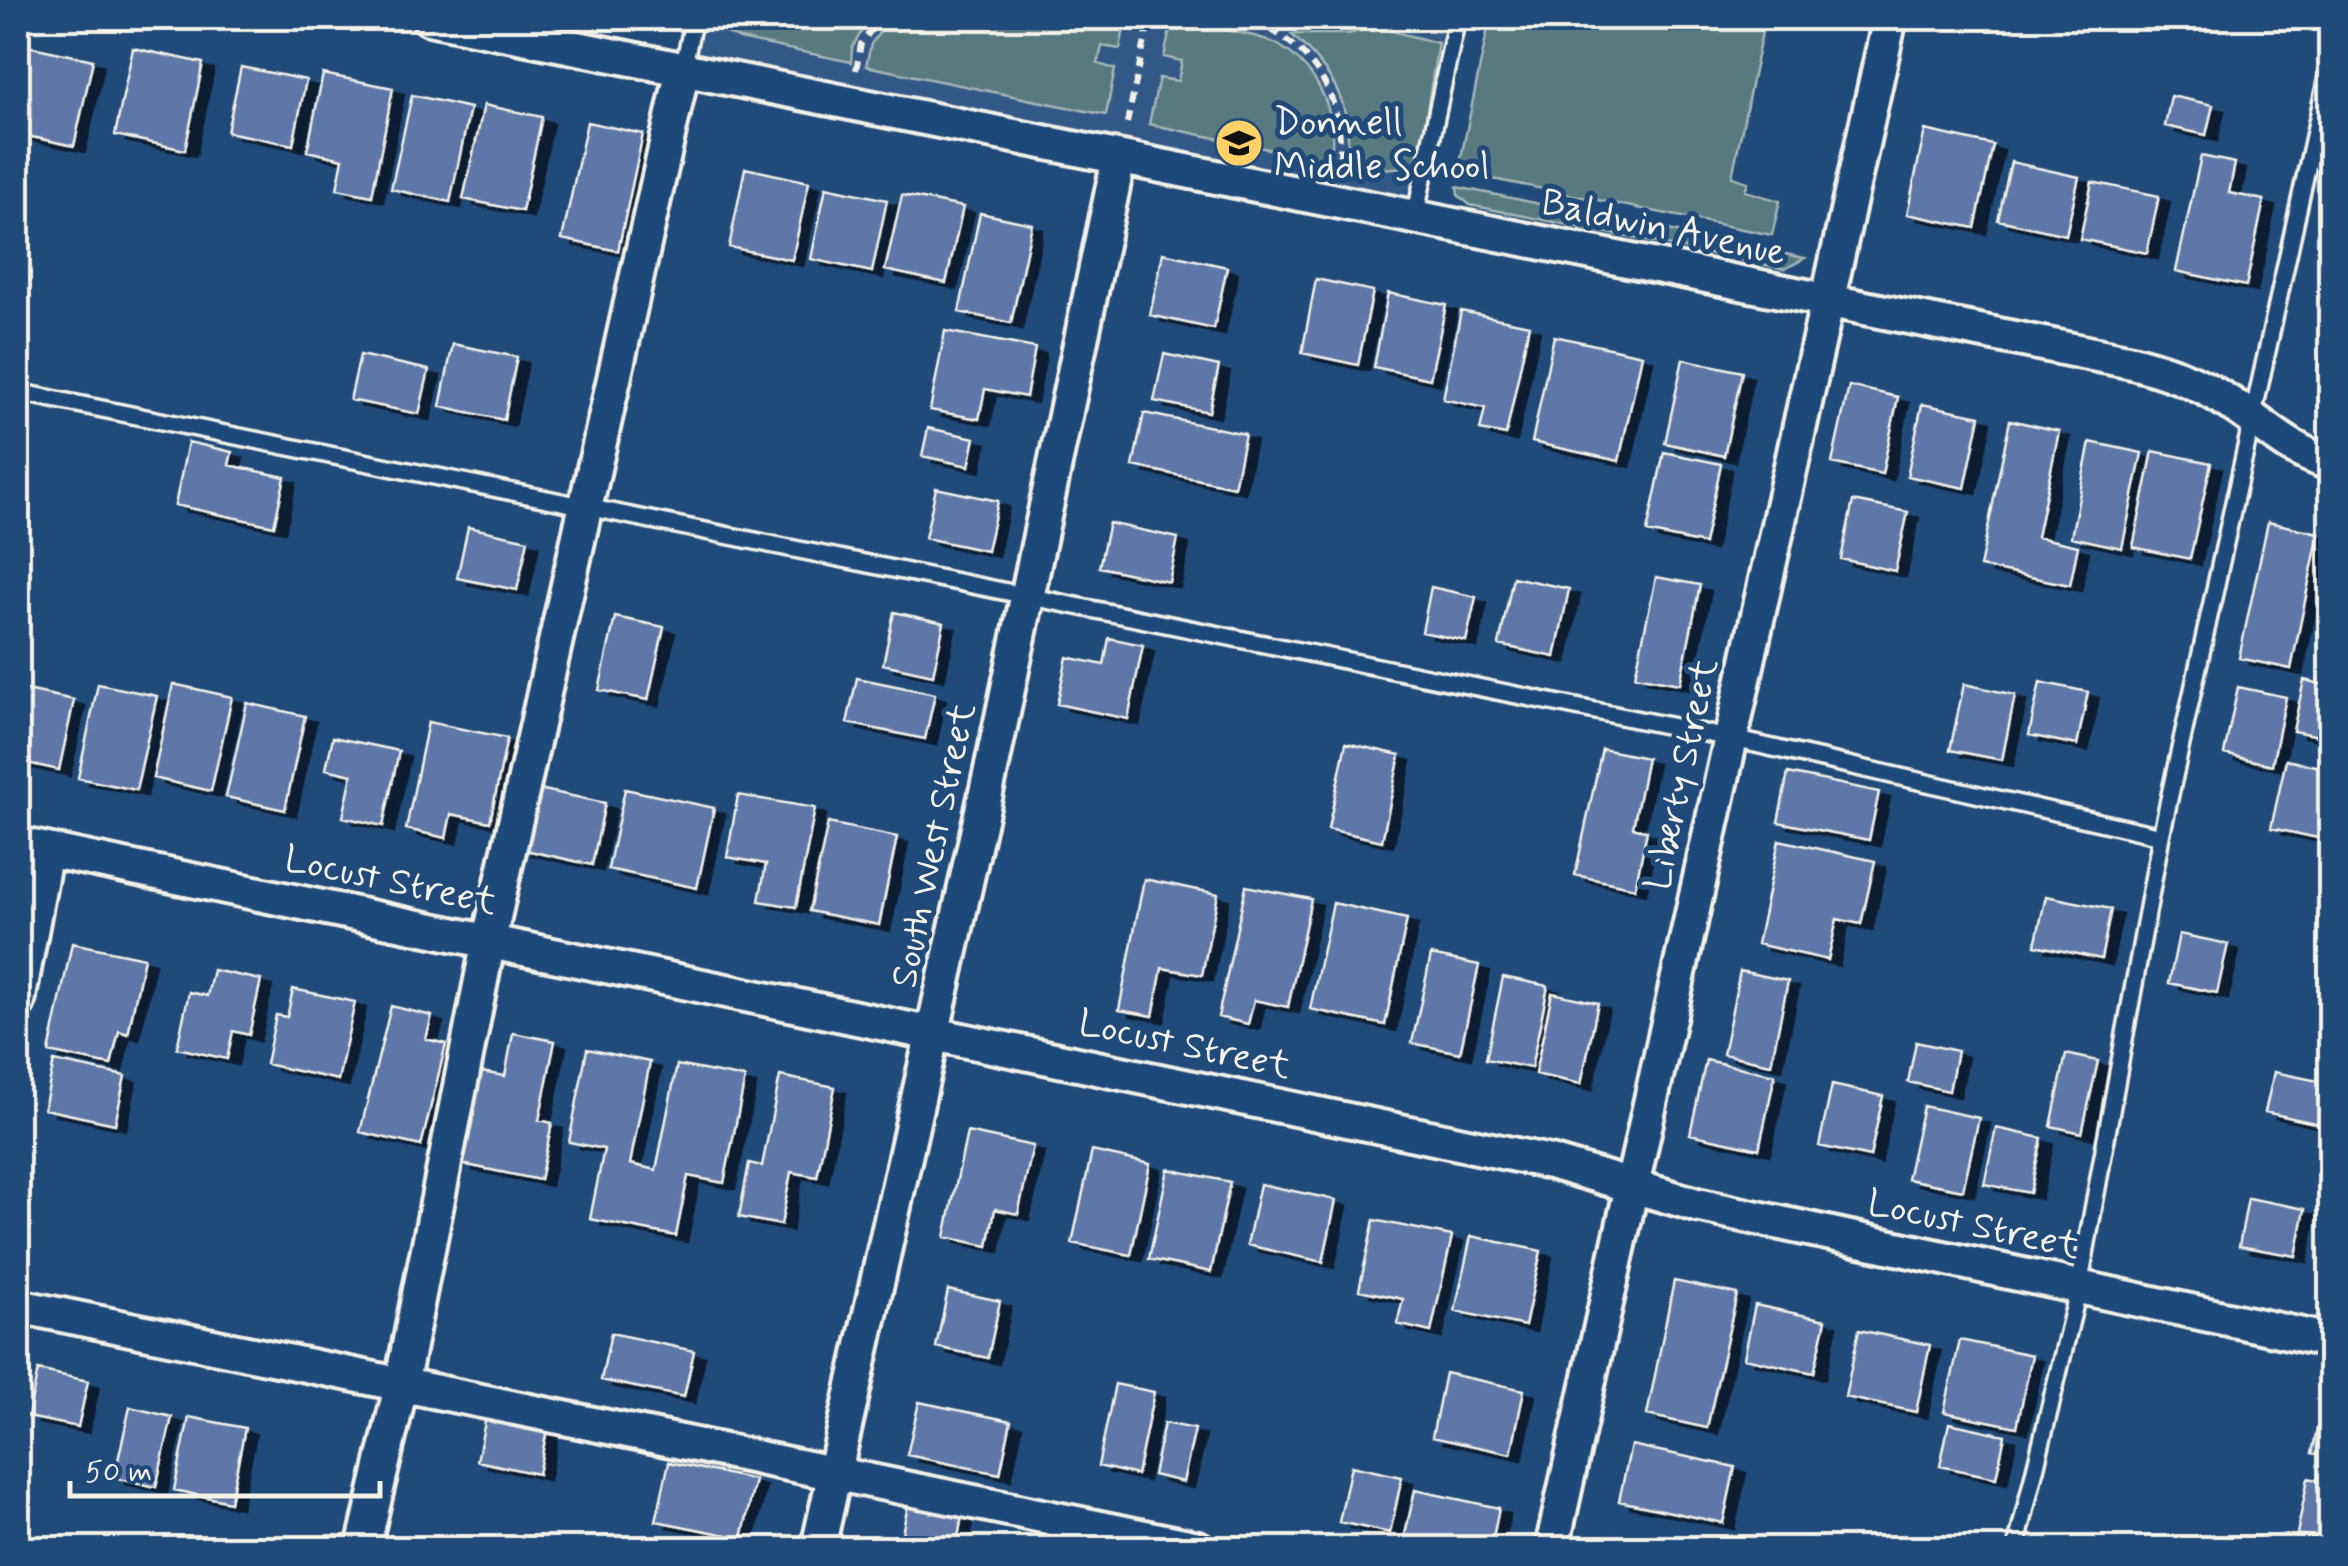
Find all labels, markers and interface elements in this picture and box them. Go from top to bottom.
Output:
place label: Donnell Middle School [1274,99,1490,192]
school or university icon: Donnell Middle School [1213,117,1265,169]
street label: Baldwin Avenue [1537,179,1790,278]
street label: Liberty Street [1634,654,1731,895]
street label: South West Street [880,699,989,992]
street label: Locust Street [280,835,501,928]
street label: Locust Street [1074,999,1295,1092]
street label: Locust Street [1863,1179,2084,1272]
scale bar [70,1436,380,1498]
text: 50 m [85,1453,152,1492]

